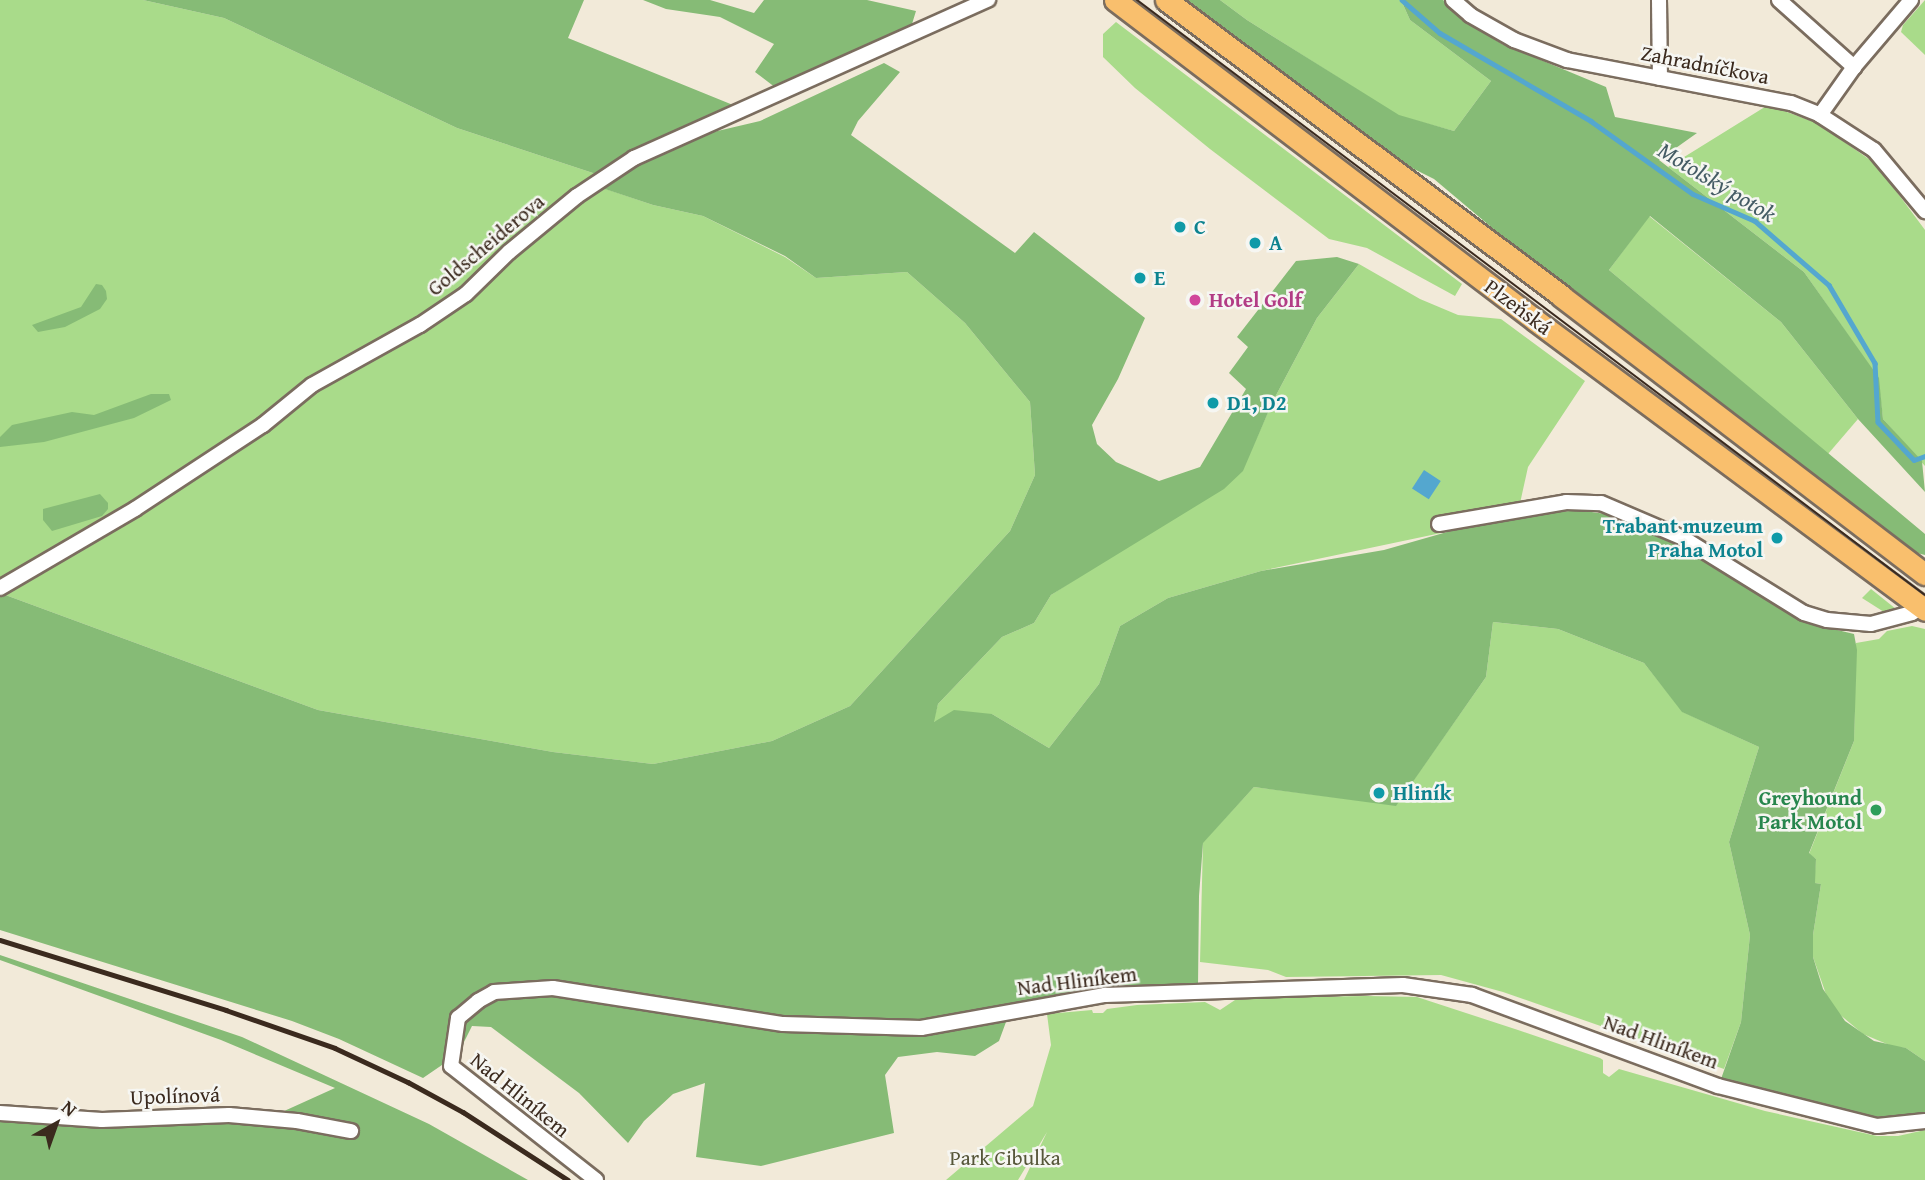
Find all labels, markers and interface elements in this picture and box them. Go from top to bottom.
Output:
street label: Zahradníčkova [1639,40,1771,90]
water label: Motolský potok [1653,136,1781,228]
street label: Goldscheiderova [422,189,550,301]
place label: C [1194,214,1206,240]
marker: C [1172,219,1188,235]
place label: A [1269,230,1282,256]
marker: A [1247,235,1263,251]
place label: E [1154,265,1165,291]
marker: E [1132,270,1148,286]
street label: Plzeňská [1480,274,1556,340]
place label: Hotel Golf [1209,287,1302,313]
marker: Hotel Golf [1187,292,1203,308]
place label: D1, D2 [1227,390,1287,416]
marker: D1, D2 [1205,395,1221,411]
place label: Trabant muzeum Praha Motol [1603,513,1763,563]
marker: Trabant muzeum Praha Motol [1769,530,1785,546]
place label: Hliník [1393,780,1451,806]
marker: Hliník [1371,785,1387,801]
place label: Greyhound Park Motol [1758,785,1862,835]
marker: Greyhound Park Motol [1868,802,1884,818]
street label: Nad Hliníkem [1016,961,1138,1001]
street label: Nad Hliníkem [1600,1010,1722,1074]
street label: Nad Hliníkem [465,1047,575,1143]
street label: Upolínová [130,1082,220,1110]
north arrow [21,1089,91,1159]
text: N [56,1093,83,1123]
park label: Park Cibulka [949,1145,1061,1171]

